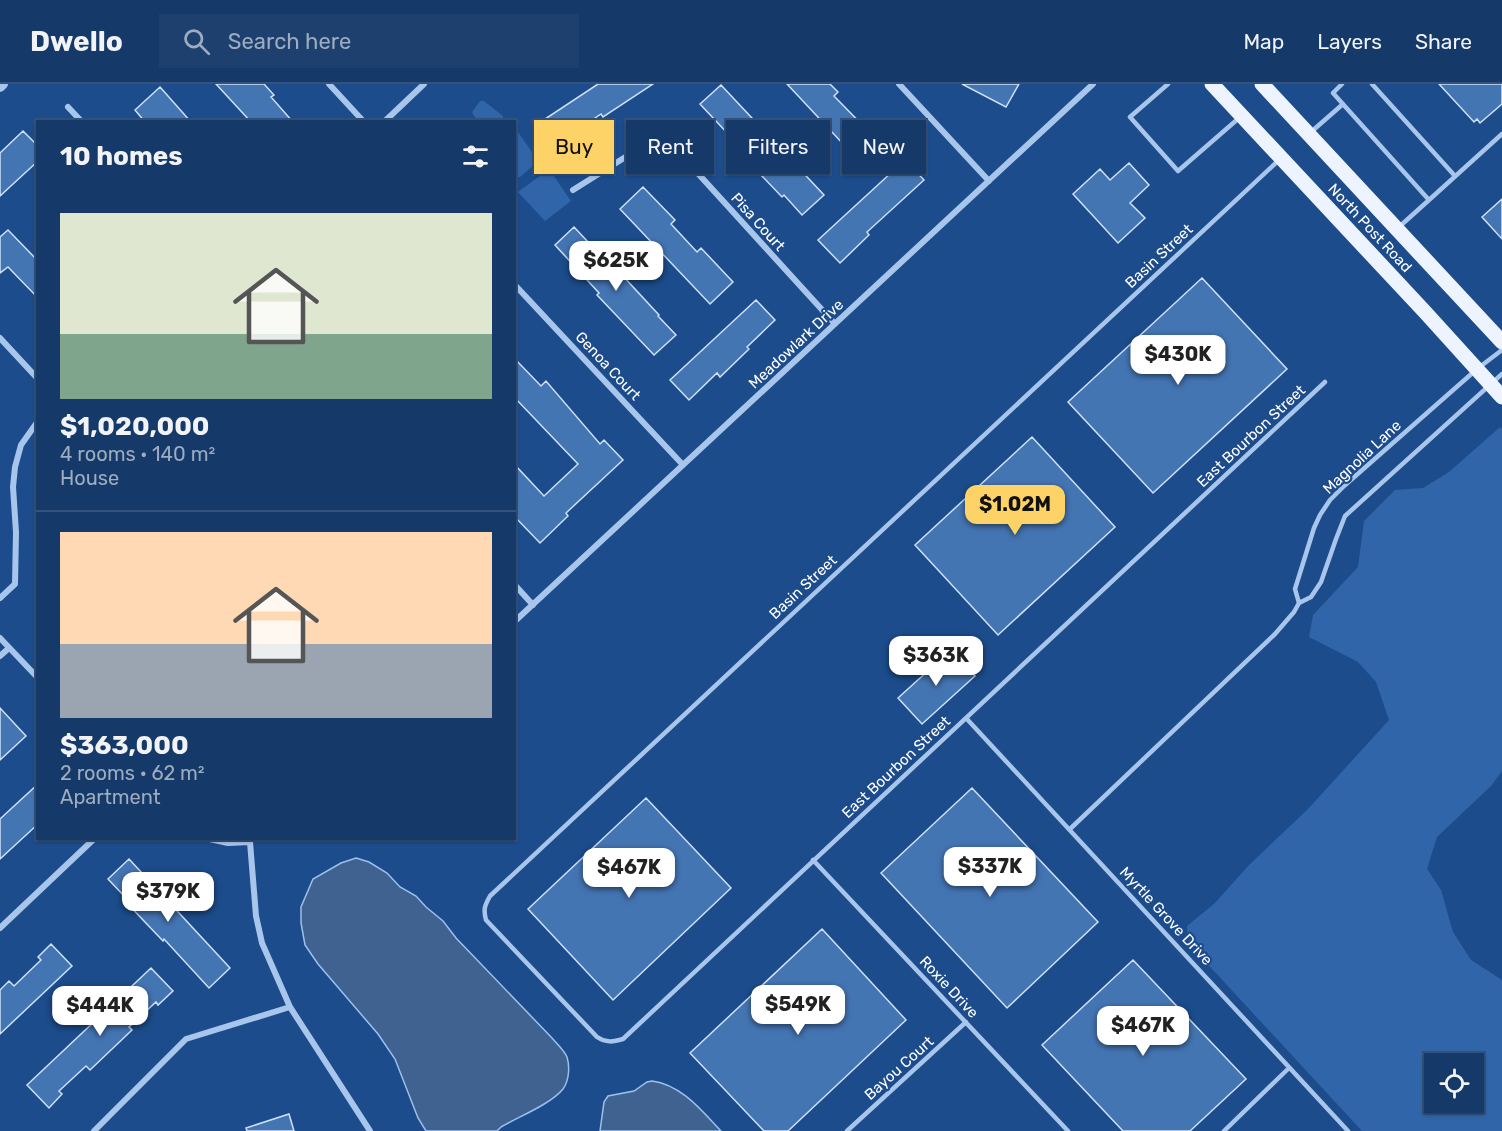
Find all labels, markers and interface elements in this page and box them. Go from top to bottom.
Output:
search box [159,14,579,68]
text: Dwello [30,25,123,58]
icon: search [180,25,213,58]
text: Search here [228,28,351,55]
text: Map [1243,29,1284,54]
text: Layers [1317,29,1382,54]
text: Share [1415,29,1472,54]
chip: Buy [534,120,614,174]
chip: Rent [626,120,714,174]
chip: Filters [726,120,830,174]
chip: New [842,120,926,174]
icon: filters [459,140,492,173]
text: 10 homes [60,141,183,172]
street label: North Post Road [1324,180,1416,276]
street label: Pisa Court [727,189,789,255]
street label: Basin Street [1122,220,1197,292]
pin: $625K [574,241,658,292]
text: $625K [583,248,649,272]
icon: home [222,252,330,360]
street label: Meadowlark Drive [745,295,847,393]
street label: Genoa Court [572,328,644,404]
pin: $430K [1136,335,1220,386]
text: $430K [1144,342,1212,366]
street label: East Bourbon Street [1193,381,1309,491]
text: $1,020,000 [60,411,210,442]
street label: Magnolia Lane [1319,416,1405,498]
text: 4 rooms · 140 m² [60,442,215,466]
text: House [60,466,119,490]
pin: $1.02M [966,485,1064,536]
text: $1.02M [979,492,1051,516]
street label: Basin Street [766,551,841,623]
icon: home [222,571,330,679]
pin: $363K [894,636,978,687]
text: $363K [903,643,969,667]
street label: East Bourbon Street [838,712,954,822]
text: $363,000 [60,730,189,761]
text: 2 rooms · 62 m² [60,761,205,785]
text: Apartment [60,785,161,809]
pin: $337K [948,847,1032,898]
pin: $467K [587,848,671,899]
text: $337K [958,854,1022,878]
text: $467K [597,855,661,879]
street label: Myrtle Grove Drive [1116,863,1216,969]
pin: $379K [126,872,210,923]
text: $379K [136,879,200,903]
street label: Roxie Drive [916,952,982,1022]
pin: $549K [756,985,840,1036]
pin: $444K [58,986,142,1037]
text: $549K [765,992,831,1016]
text: $444K [66,993,134,1017]
pin: $467K [1101,1006,1185,1057]
text: $467K [1111,1013,1175,1037]
street label: Bayou Court [861,1032,937,1104]
map controls [1424,1053,1484,1113]
button: locate [1424,1053,1484,1113]

